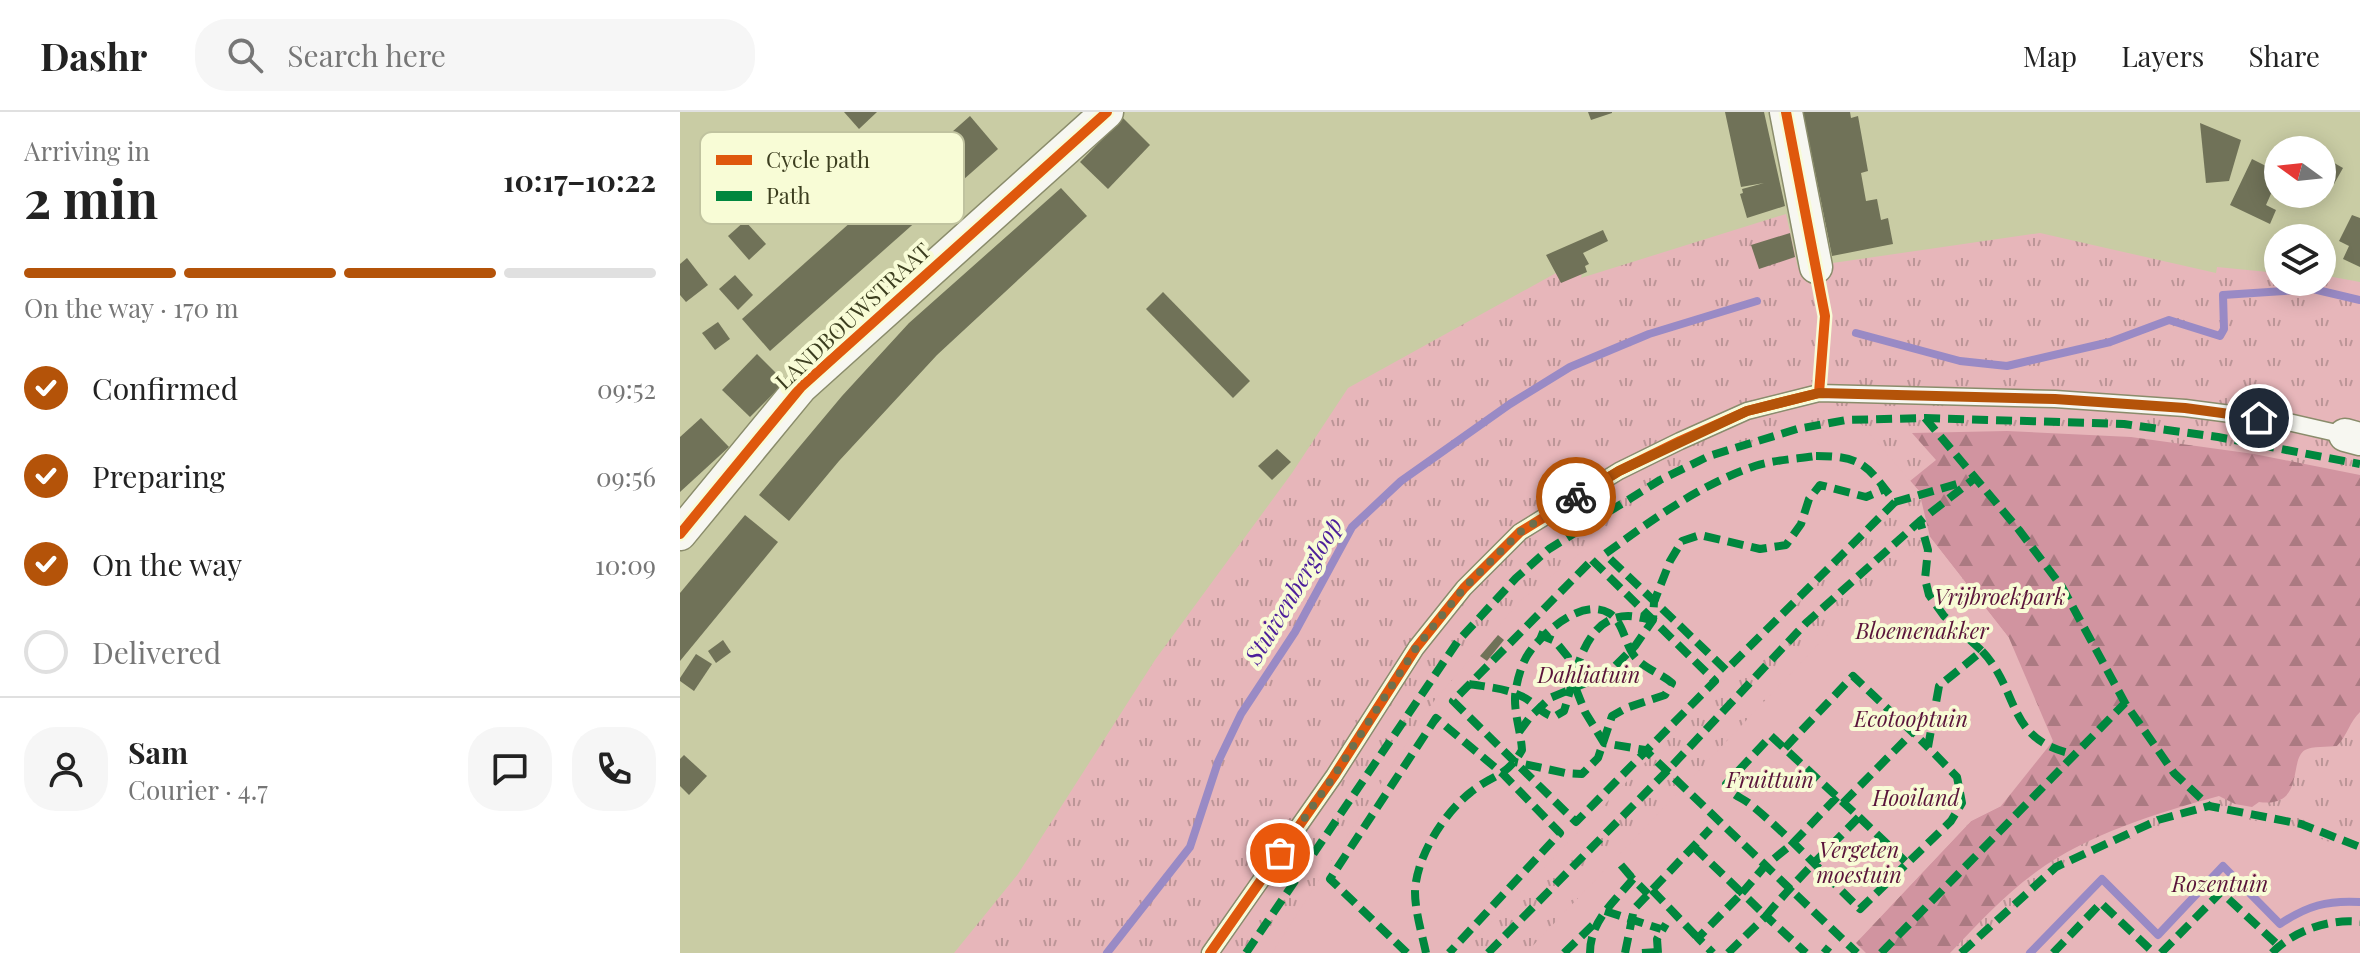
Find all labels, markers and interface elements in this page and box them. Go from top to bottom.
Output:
search box [195,19,755,91]
text: Dashr [40,30,147,81]
icon: search [223,33,267,77]
text: Search here [287,35,446,75]
text: Map [2023,37,2077,74]
text: Layers [2121,37,2204,74]
text: Share [2248,37,2320,74]
legend [700,132,964,224]
text: Arriving in [24,133,150,168]
north arrow [2264,136,2336,208]
map controls [2264,136,2336,296]
text: Cycle path [766,144,870,174]
text: 10:17–10:22 [503,160,656,200]
text: 2 min [24,163,158,232]
text: Path [766,180,810,210]
button: layers [2264,224,2336,296]
street label: LANDBOUWSTRAAT [768,235,937,395]
text: On the way · 170 m [24,290,239,325]
icon: check [24,366,68,410]
text: Confirmed [92,368,238,408]
text: 09:52 [597,371,656,406]
pin [2225,384,2293,452]
icon: home [2237,396,2281,440]
icon: check [24,454,68,498]
text: Preparing [92,456,225,496]
courier [1536,457,1616,537]
text: 09:56 [596,459,656,494]
icon: bike [1554,475,1598,519]
water label: Stuivenbergloop [1235,511,1349,670]
icon: check [24,542,68,586]
text: On the way [92,544,242,584]
text: 10:09 [595,547,656,582]
park label: Vrijbroekpark [1934,581,2066,611]
park label: Bloemenakker [1854,615,1989,645]
text: Delivered [92,632,221,672]
park label: Dahliatuin [1537,659,1640,689]
park label: Ecotooptuin [1853,703,1968,733]
button: person [24,727,108,811]
button: chat [468,727,552,811]
button: phone [572,727,656,811]
text: Sam [128,732,188,772]
park label: Fruittuin [1725,764,1814,794]
text: Courier · 4.7 [128,772,268,807]
park label: Hooiland [1872,782,1960,812]
pin [1246,819,1314,887]
icon: bag [1258,831,1302,875]
park label: Vergeten moestuin [1816,834,1902,889]
park label: Rozentuin [2171,868,2268,898]

